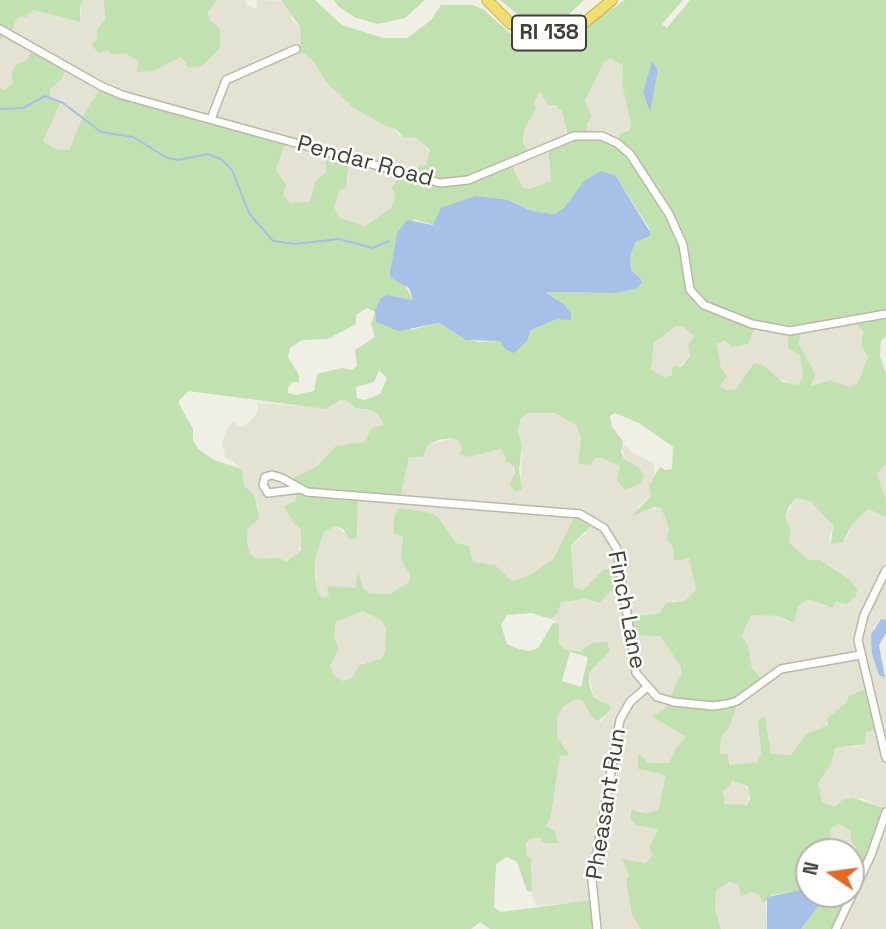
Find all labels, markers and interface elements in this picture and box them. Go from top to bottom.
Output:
road number: RI 138 [512,16,586,50]
street label: Pendar Road [294,131,436,193]
street label: Finch Lane [601,549,651,671]
street label: Pheasant Run [581,726,633,882]
north arrow [795,838,865,908]
text: N [797,860,825,878]

